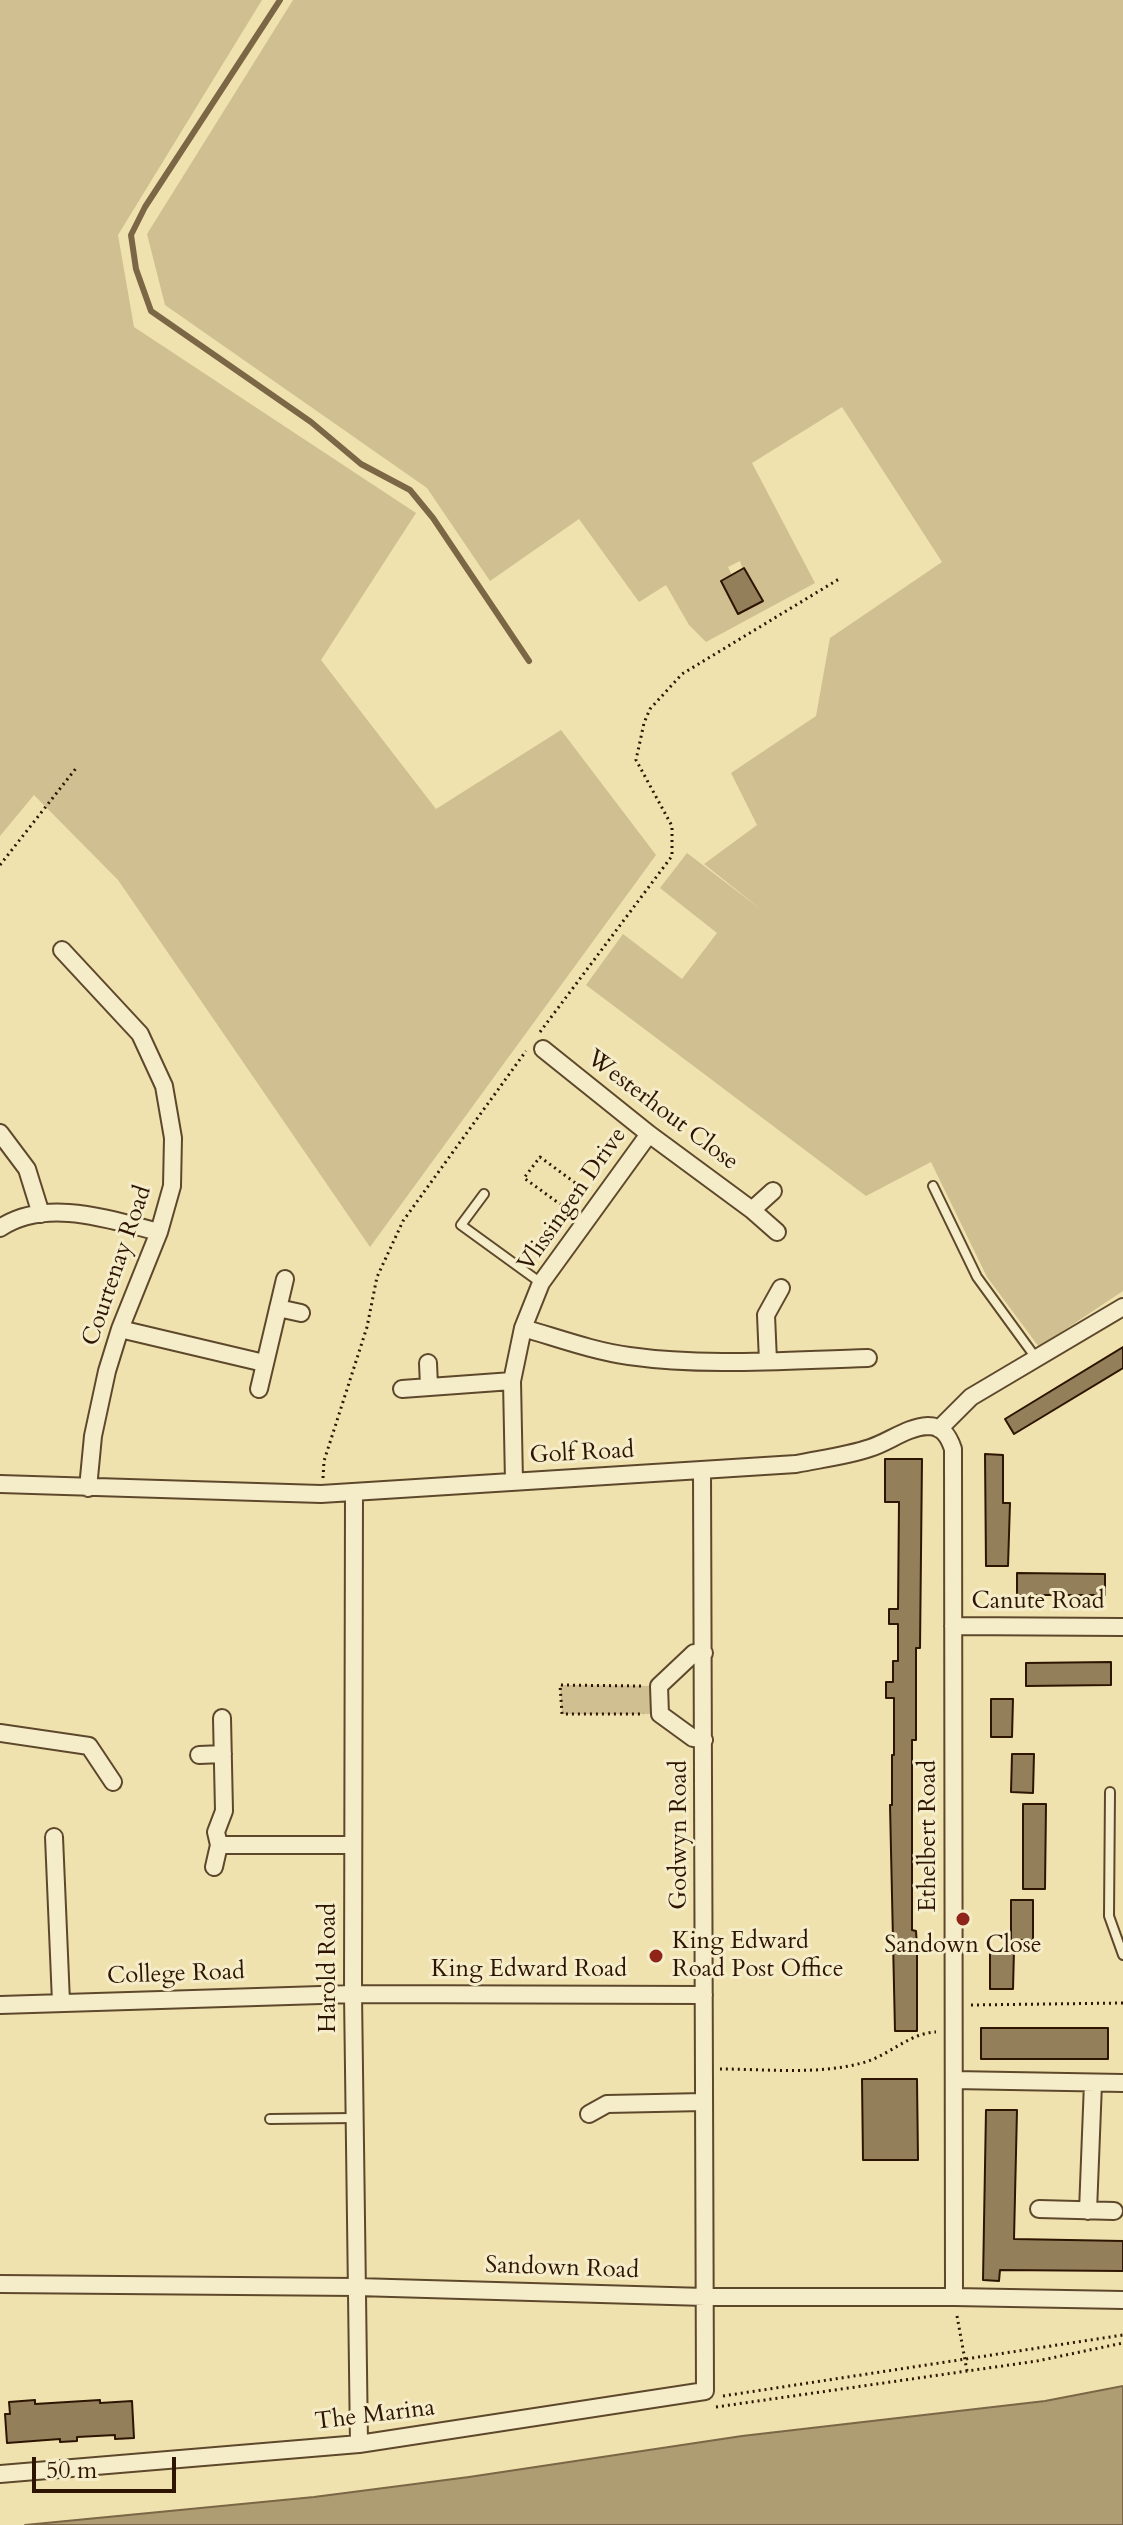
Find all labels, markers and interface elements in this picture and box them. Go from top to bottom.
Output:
street label: Westerhout Close [581,1045,743,1177]
street label: Vlissingen Drive [513,1122,633,1278]
street label: Courtenay Road [77,1182,159,1350]
street label: Golf Road [529,1437,635,1471]
street label: Canute Road [971,1588,1105,1616]
street label: Godwyn Road [666,1760,694,1910]
street label: Ethelbert Road [915,1760,943,1912]
street label: Harold Road [315,1903,343,2033]
marker: Sandown Close [954,1910,972,1928]
place label: King Edward Road Post Office [672,1928,844,1984]
place label: Sandown Close [884,1932,1042,1960]
marker: King Edward Road Post Office [647,1947,665,1965]
street label: King Edward Road [431,1956,627,1984]
street label: College Road [107,1958,245,1992]
street label: Sandown Road [485,2252,639,2286]
street label: The Marina [313,2394,437,2438]
scale bar [36,2441,180,2491]
text: 50 m [46,2454,97,2487]

